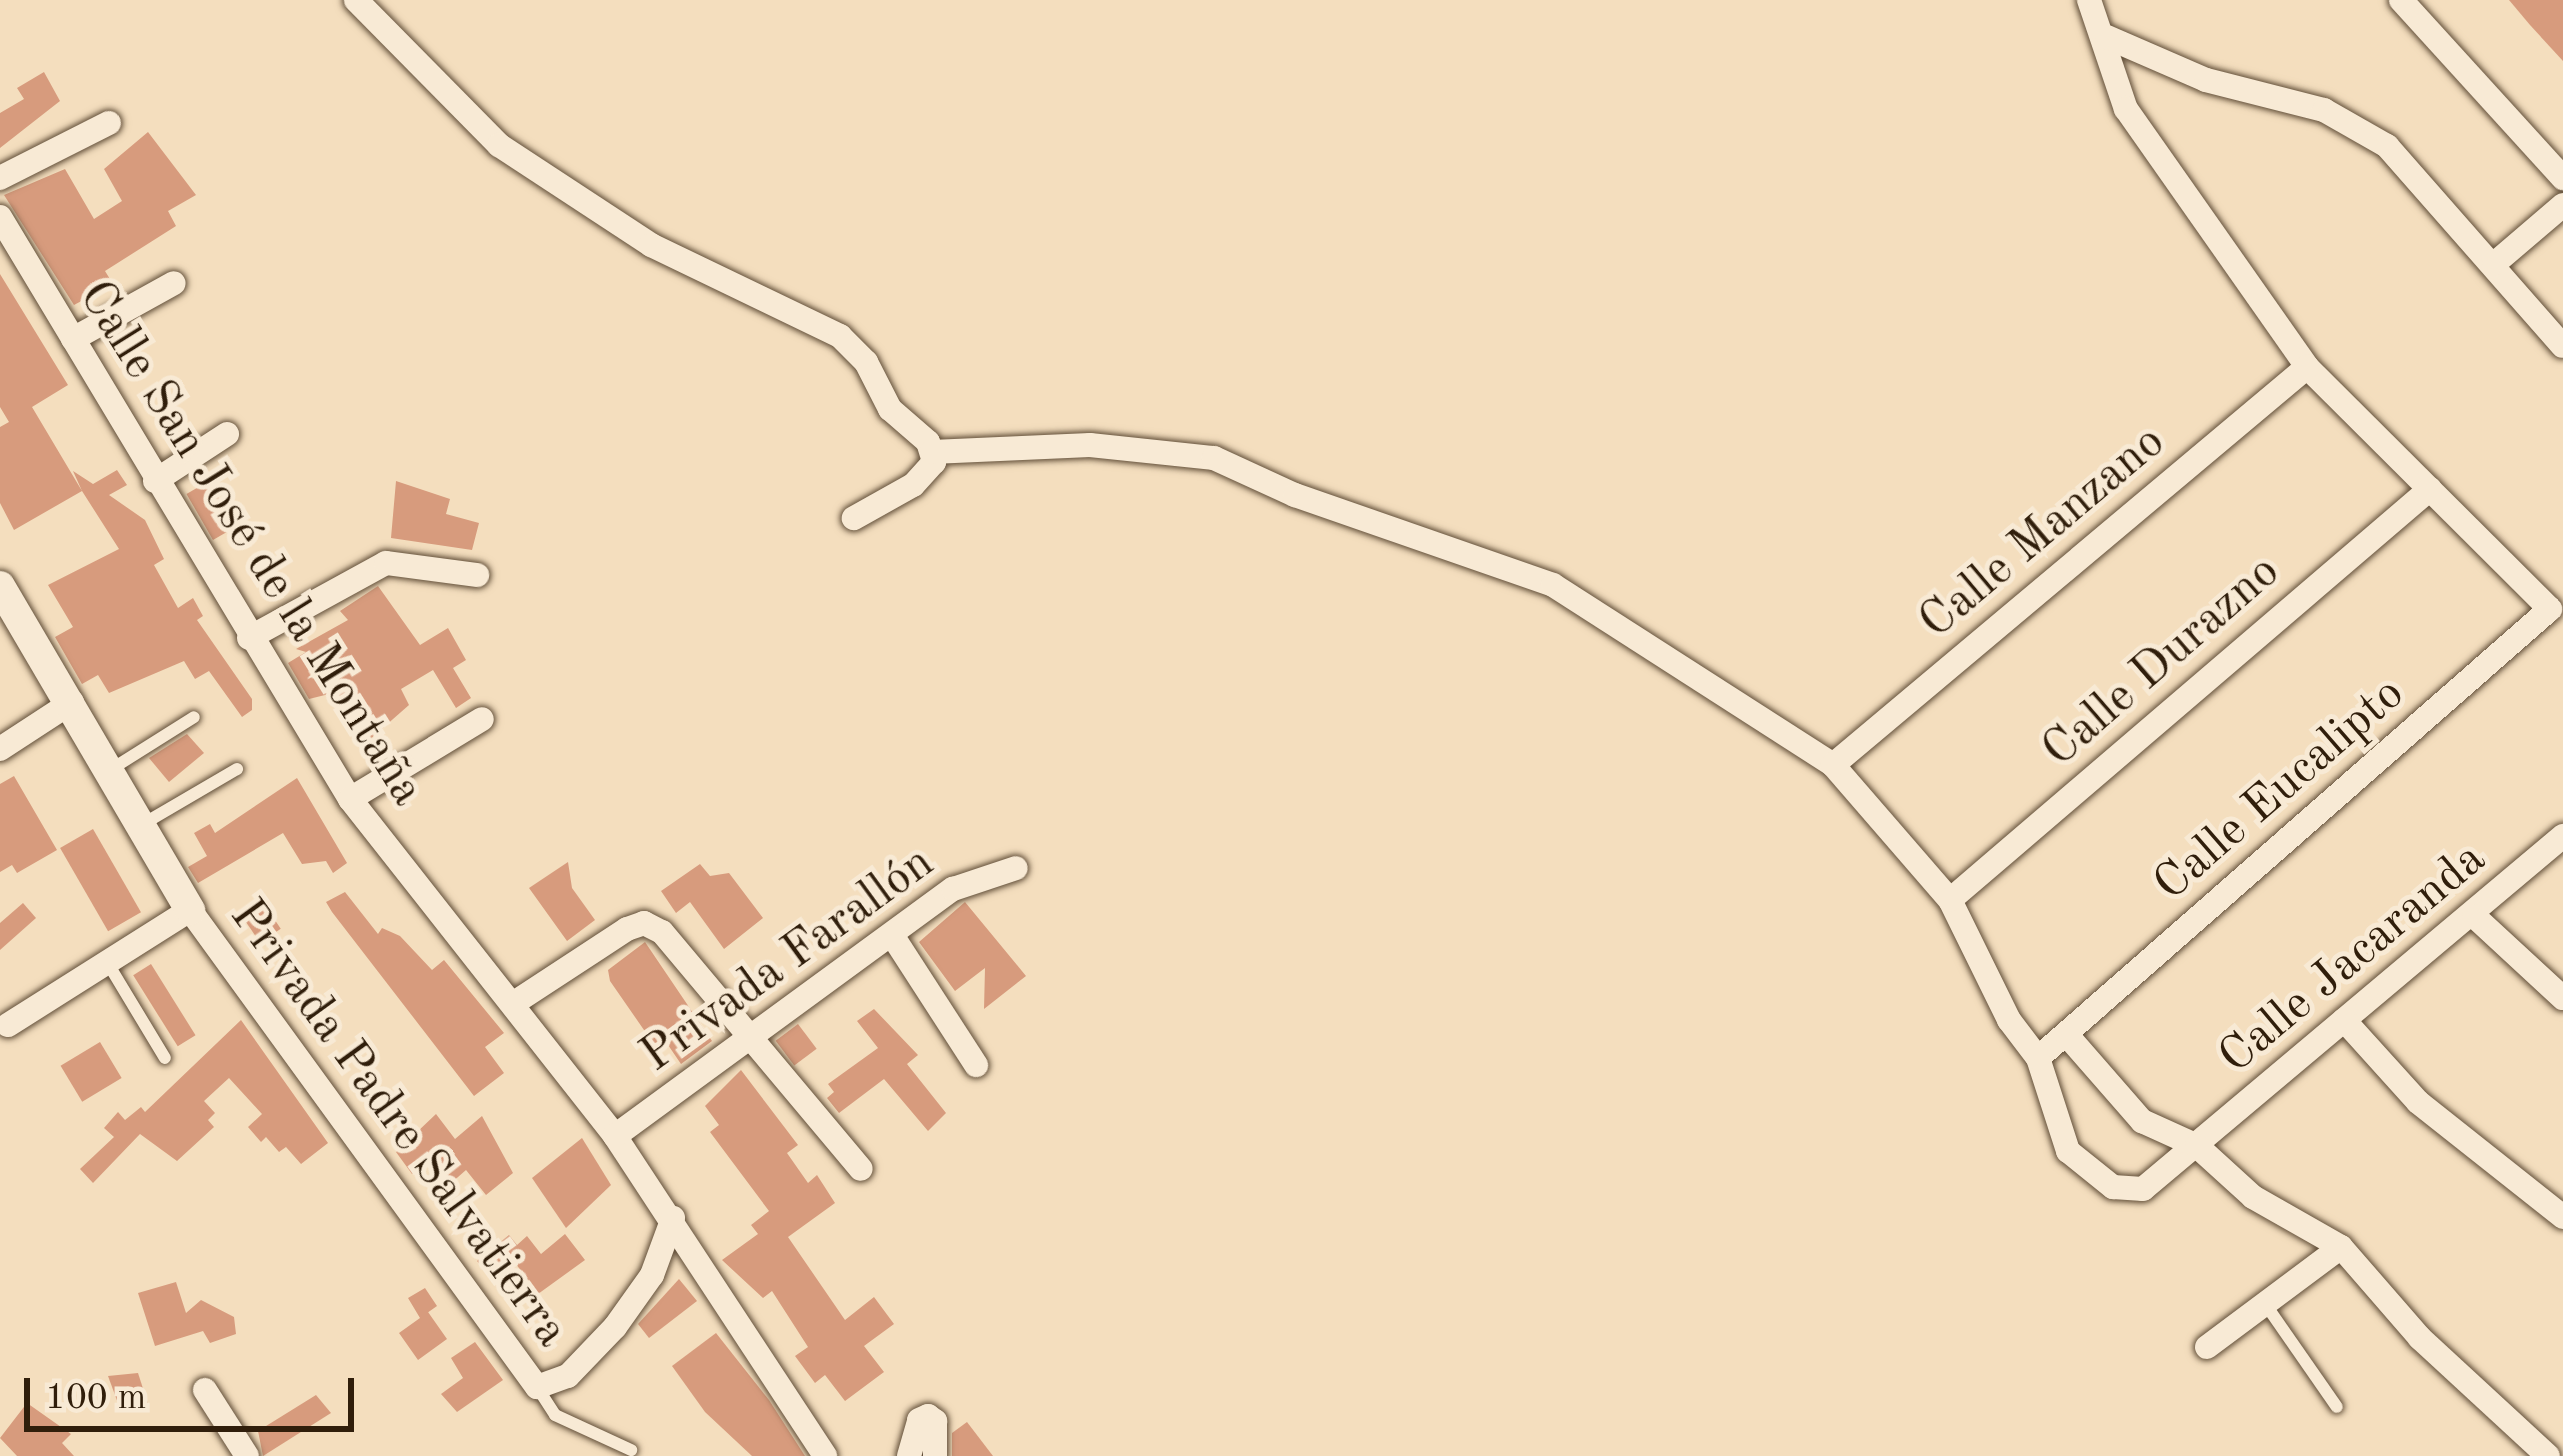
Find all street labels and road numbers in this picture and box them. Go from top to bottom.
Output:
street label: Calle San José de la Montaña [65,271,435,817]
street label: Calle Manzano [1909,414,2177,652]
street label: Calle Durazno [2032,544,2292,780]
street label: Calle Eucalipto [2143,666,2417,914]
street label: Calle Jacaranda [2208,831,2498,1087]
street label: Privada Farallón [631,835,945,1085]
street label: Privada Padre Salvatierra [216,889,580,1359]

